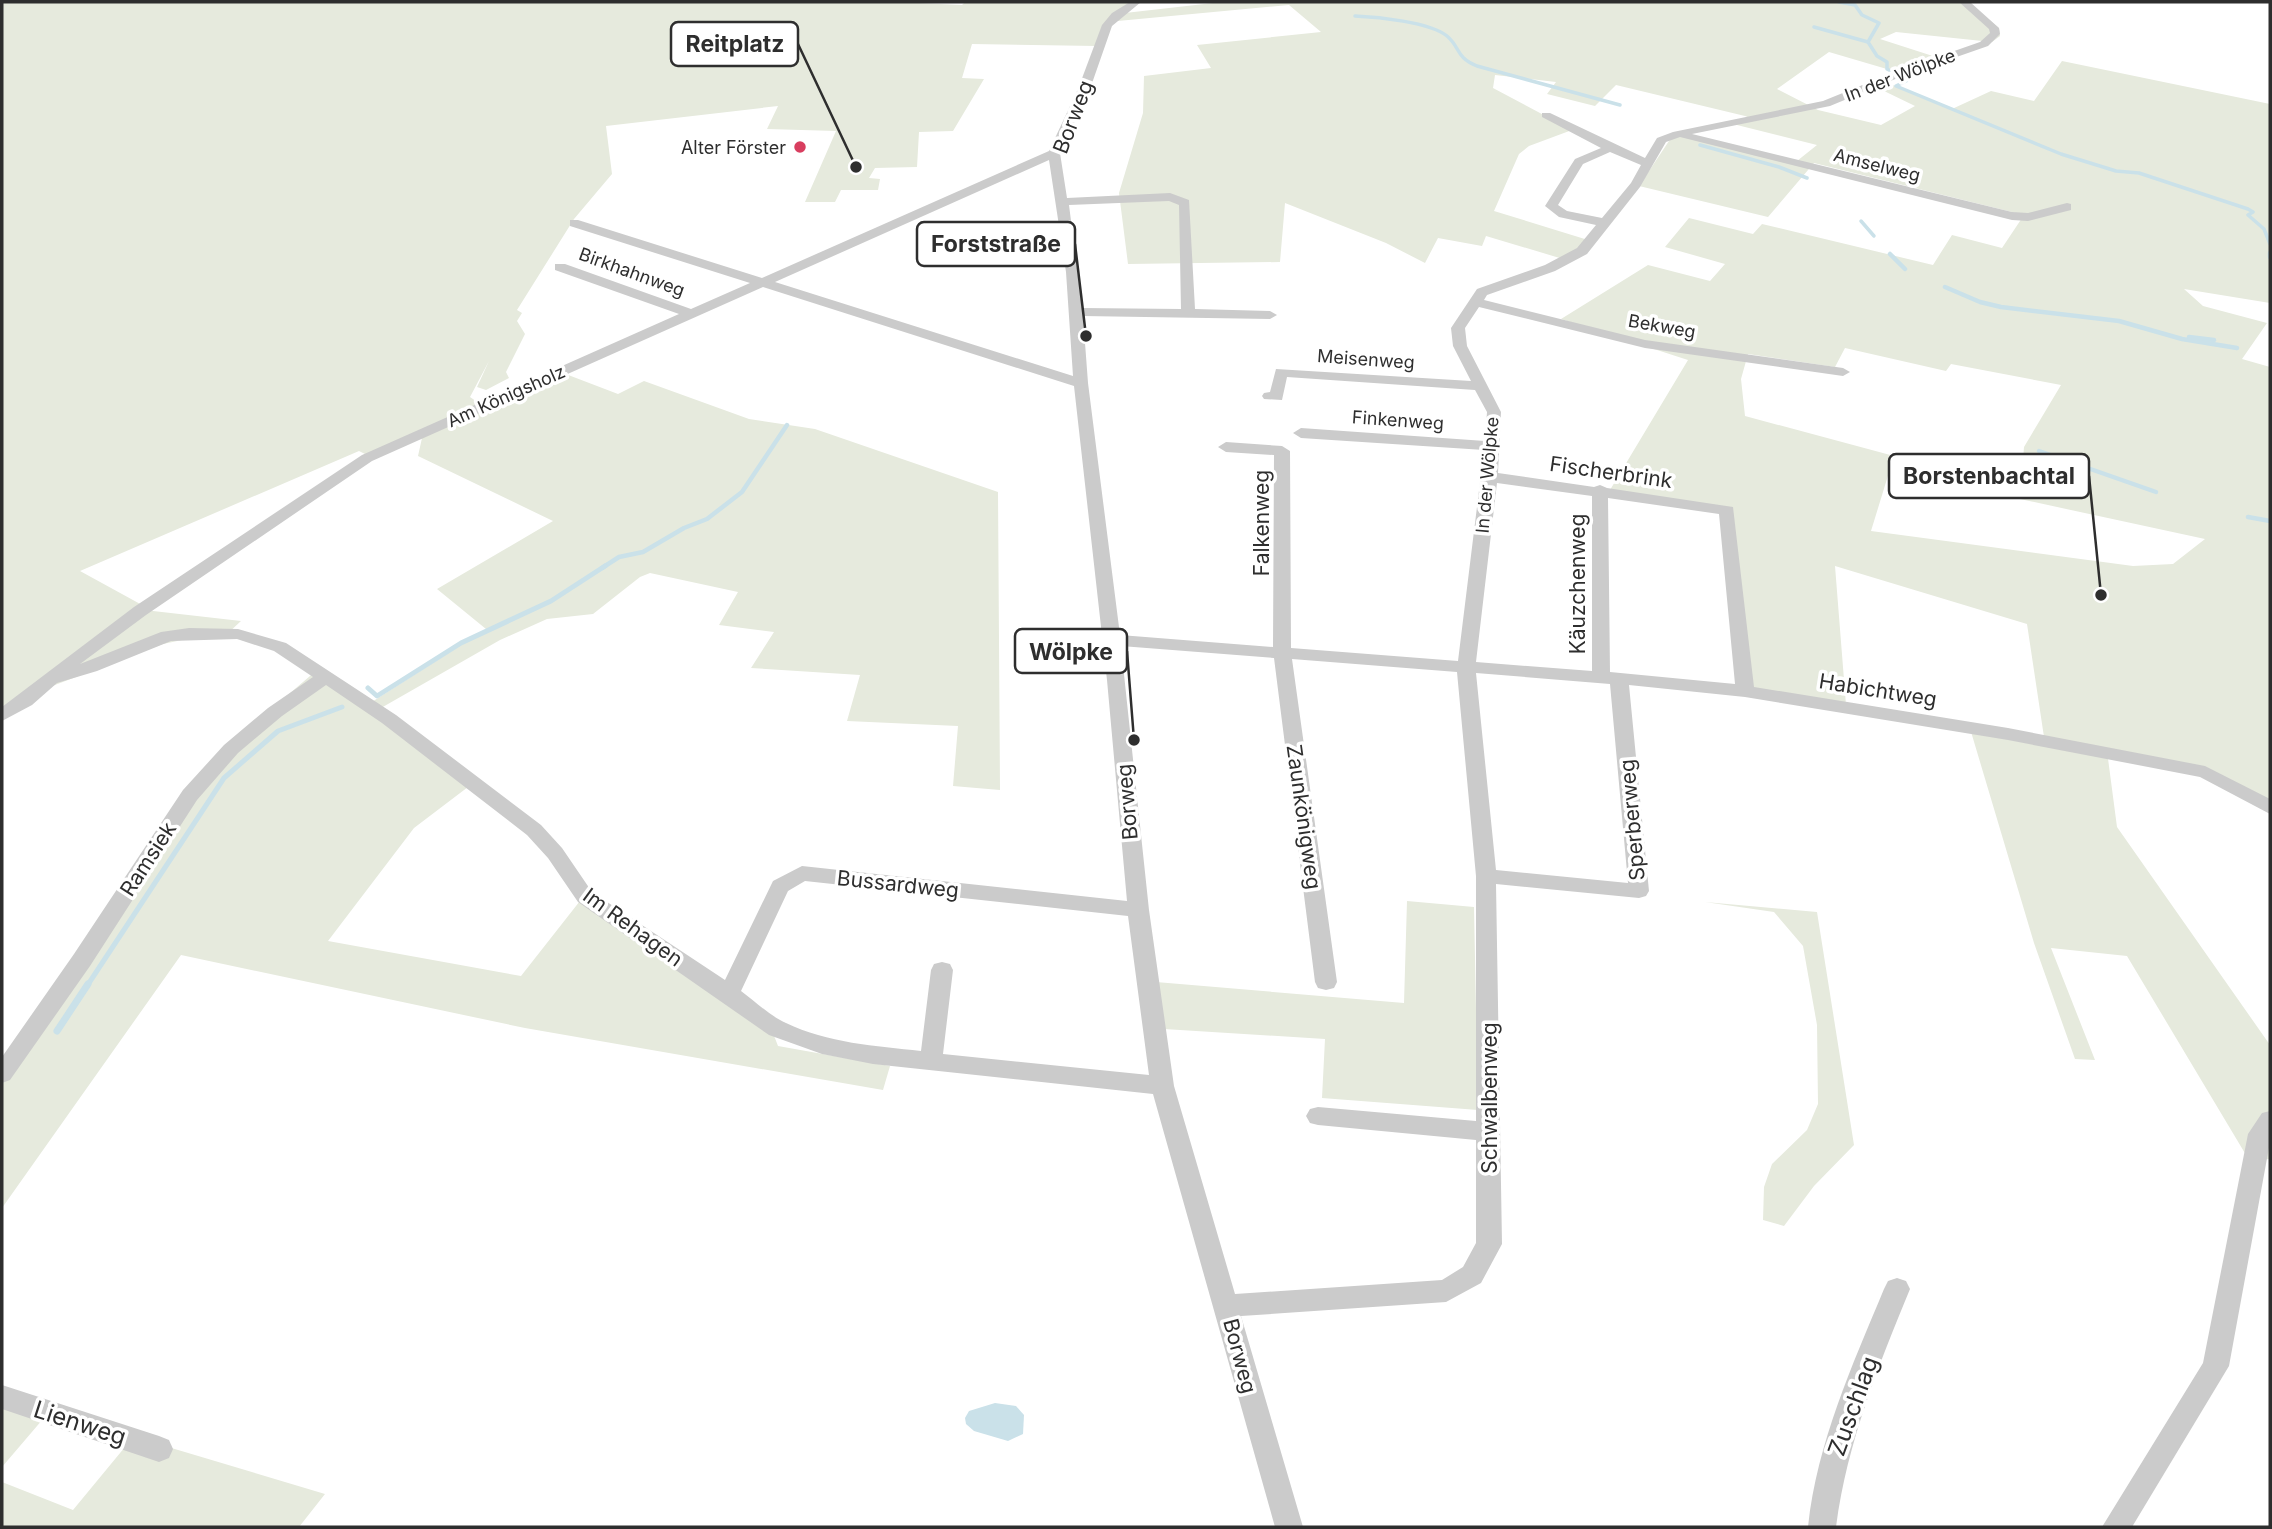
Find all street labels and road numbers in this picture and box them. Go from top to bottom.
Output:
street label: In der Wölpke [1842,44,1958,106]
street label: Borweg [1048,77,1098,157]
street label: Amselweg [1832,144,1922,186]
street label: Birkhahnweg [576,243,688,301]
street label: Bekweg [1627,310,1697,342]
street label: Meisenweg [1317,345,1415,373]
street label: Am Königsholz [444,361,568,431]
street label: Finkenweg [1351,406,1445,434]
street label: In der Wölpke [1471,416,1503,534]
street label: Fischerbrink [1548,451,1674,493]
street label: Falkenweg [1249,470,1274,576]
street label: Käuzchenweg [1565,514,1590,654]
street label: Habichtweg [1817,668,1939,712]
street label: Zaunkönigweg [1281,743,1327,891]
street label: Sperberweg [1614,758,1650,882]
street label: Borweg [1111,763,1143,841]
street label: Ramsiek [115,817,181,901]
street label: Bussardweg [836,865,960,903]
street label: Im Rehagen [578,882,688,972]
street label: Schwalbenweg [1477,1022,1502,1174]
street label: Borweg [1218,1316,1262,1396]
street label: Zuschlag [1822,1352,1884,1460]
street label: Lienweg [30,1394,130,1452]

